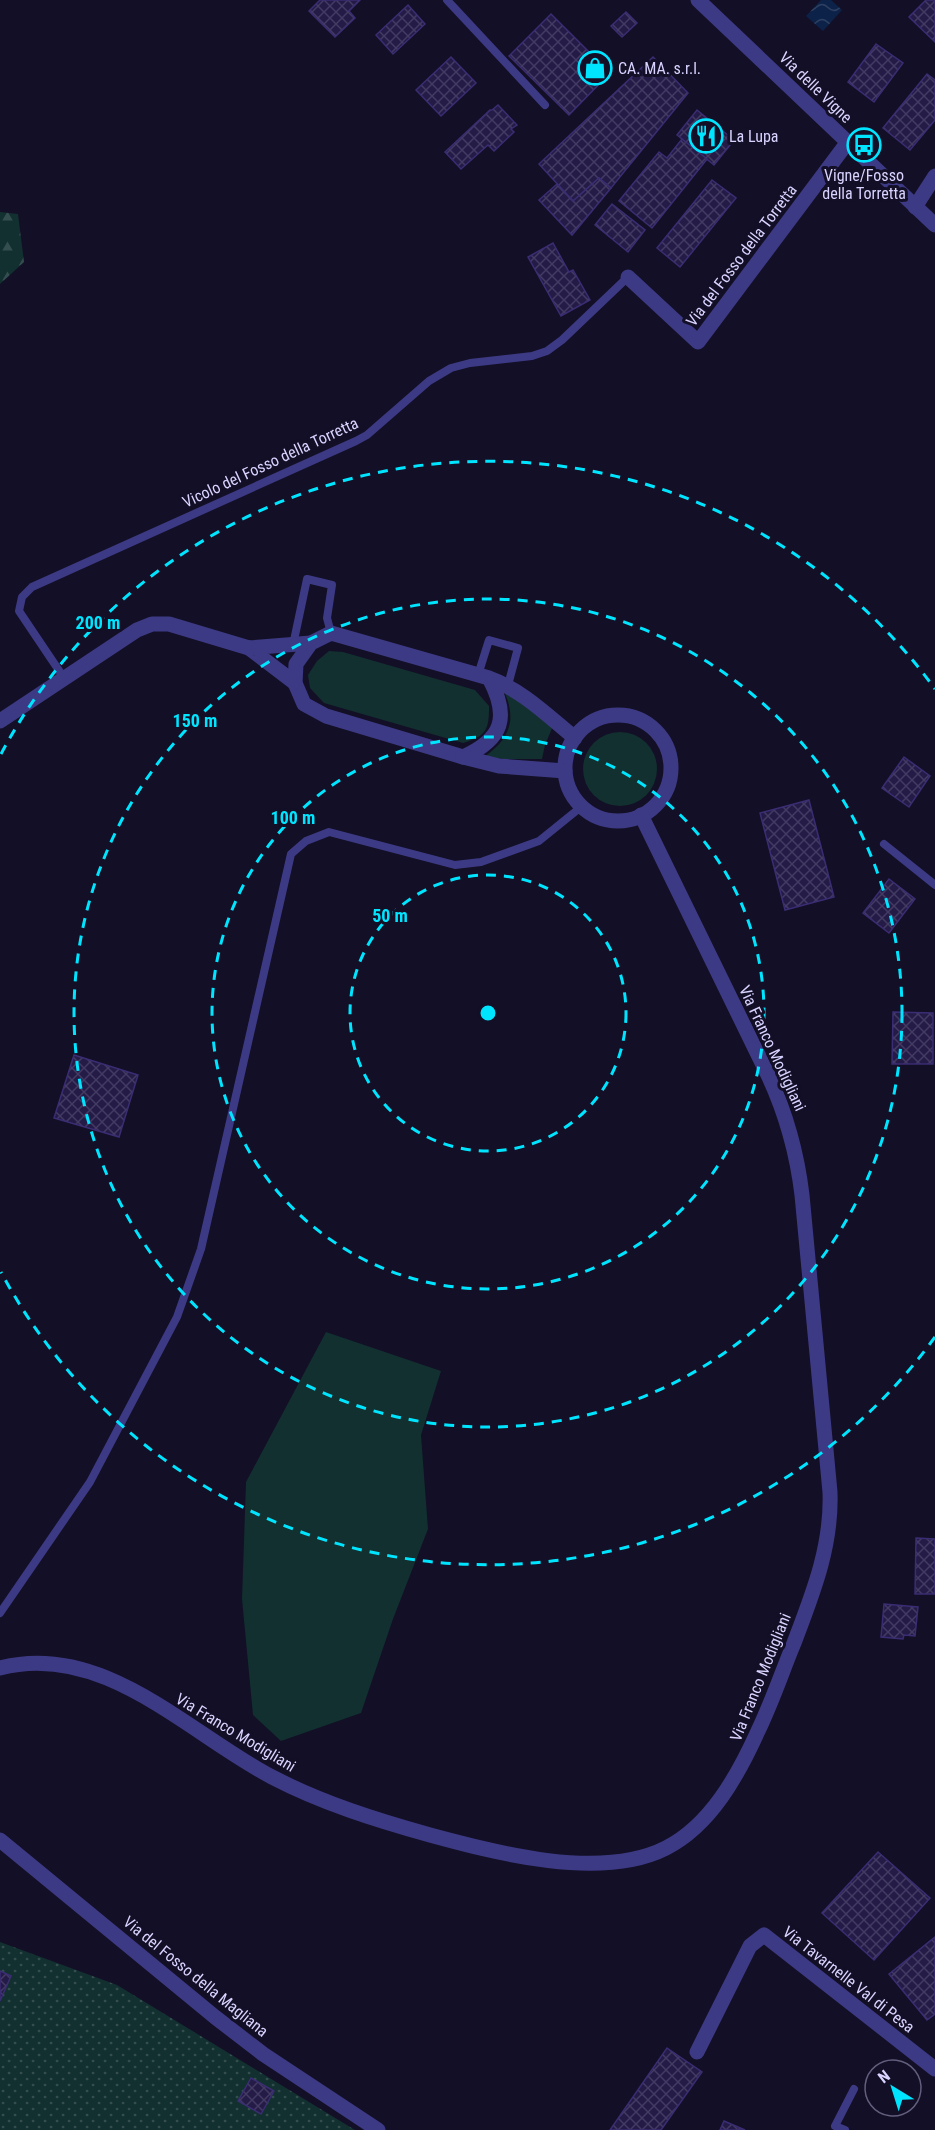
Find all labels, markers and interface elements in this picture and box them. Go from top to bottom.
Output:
street label: Via delle Vigne [775,48,856,127]
shop icon: CA. MA. s.r.l. [577,50,613,86]
place label: CA. MA. s.r.l. [618,59,701,78]
restaurant icon: La Lupa [688,118,724,154]
place label: La Lupa [729,127,779,146]
bus stop icon: Vigne/Fosso della Torretta [846,127,882,163]
place label: Vigne/Fosso della Torretta [822,166,906,203]
street label: Via del Fosso della Torretta [682,181,801,330]
street label: Vicolo del Fosso della Torretta [179,413,361,512]
text: 200 m [76,612,120,633]
text: 150 m [173,710,217,731]
text: 100 m [271,807,315,828]
text: 50 m [372,905,408,926]
street label: Via Franco Modigliani [735,982,810,1114]
centre of rings [478,1003,498,1023]
street label: Via Franco Modigliani [726,1610,795,1744]
street label: Via Franco Modigliani [172,1689,299,1776]
street label: Via del Fosso della Magliana [119,1912,272,2041]
street label: Via Tavarnelle Val di Pesa [779,1922,918,2037]
north arrow [863,2058,923,2118]
text: N [874,2066,894,2087]

